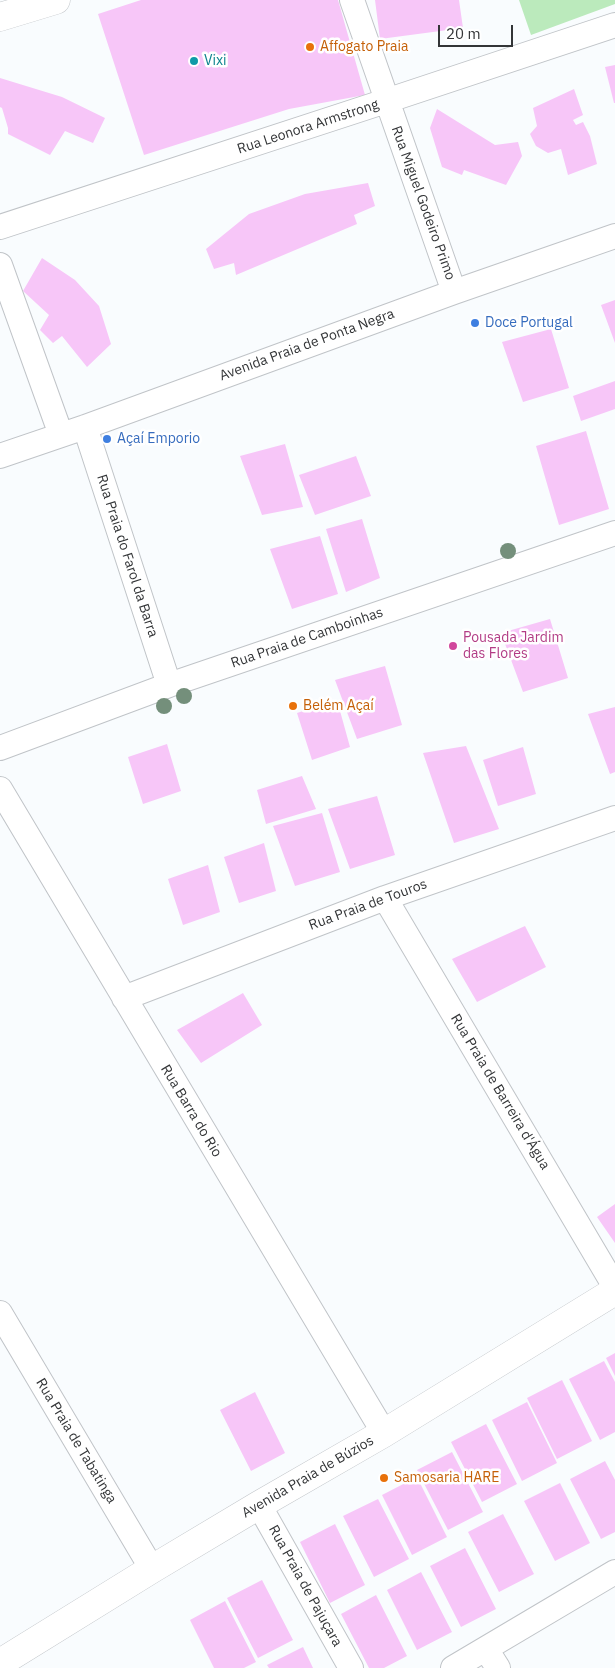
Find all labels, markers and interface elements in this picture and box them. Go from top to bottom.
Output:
scale bar [440,15,515,47]
text: 20 m [446,24,481,43]
place label: Affogato Praia [320,39,409,55]
marker: Affogato Praia [304,41,316,53]
place label: Vixi [204,53,227,69]
marker: Vixi [188,55,200,67]
street label: Rua Leonora Armstrong [235,96,381,158]
street label: Rua Miguel Godeiro Primo [387,124,459,282]
street label: Avenida Praia de Ponta Negra [217,305,397,385]
place label: Doce Portugal [485,315,573,331]
marker: Doce Portugal [469,317,481,329]
place label: Açaí Emporio [117,431,200,447]
marker: Açaí Emporio [101,433,113,445]
street label: Rua Praia do Farol da Barra [93,473,161,639]
street label: Rua Praia de Camboinhas [229,604,385,672]
place label: Pousada Jardim das Flores [463,630,564,662]
marker: Pousada Jardim das Flores [447,640,459,652]
place label: Belém Açaí [303,698,374,714]
marker: Belém Açaí [287,700,299,712]
street label: Rua Praia de Touros [307,876,429,934]
street label: Rua Praia de Barreira d'Água [447,1011,553,1173]
street label: Rua Barra do Rio [157,1062,225,1160]
street label: Rua Praia de Tabatinga [32,1375,120,1507]
street label: Avenida Praia de Búzios [239,1432,377,1522]
place label: Samosaria HARE [394,1470,499,1486]
marker: Samosaria HARE [378,1472,390,1484]
street label: Rua Praia de Pajuçara [265,1522,345,1650]

